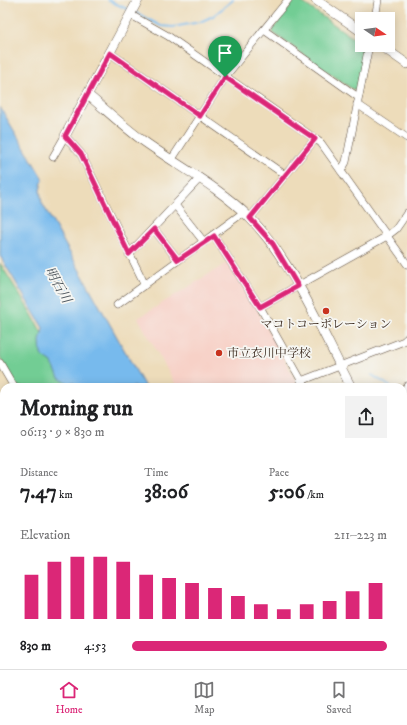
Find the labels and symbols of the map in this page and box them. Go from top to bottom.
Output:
north arrow [355,12,395,52]
pin [208,36,242,77]
water label: 明石川 [42,264,75,308]
marker: マコトコーポレーション [321,306,331,316]
place label: マコトコーポレーション [260,317,392,332]
place label: 市立衣川中学校 [227,346,311,361]
marker: 市立衣川中学校 [214,348,224,358]

